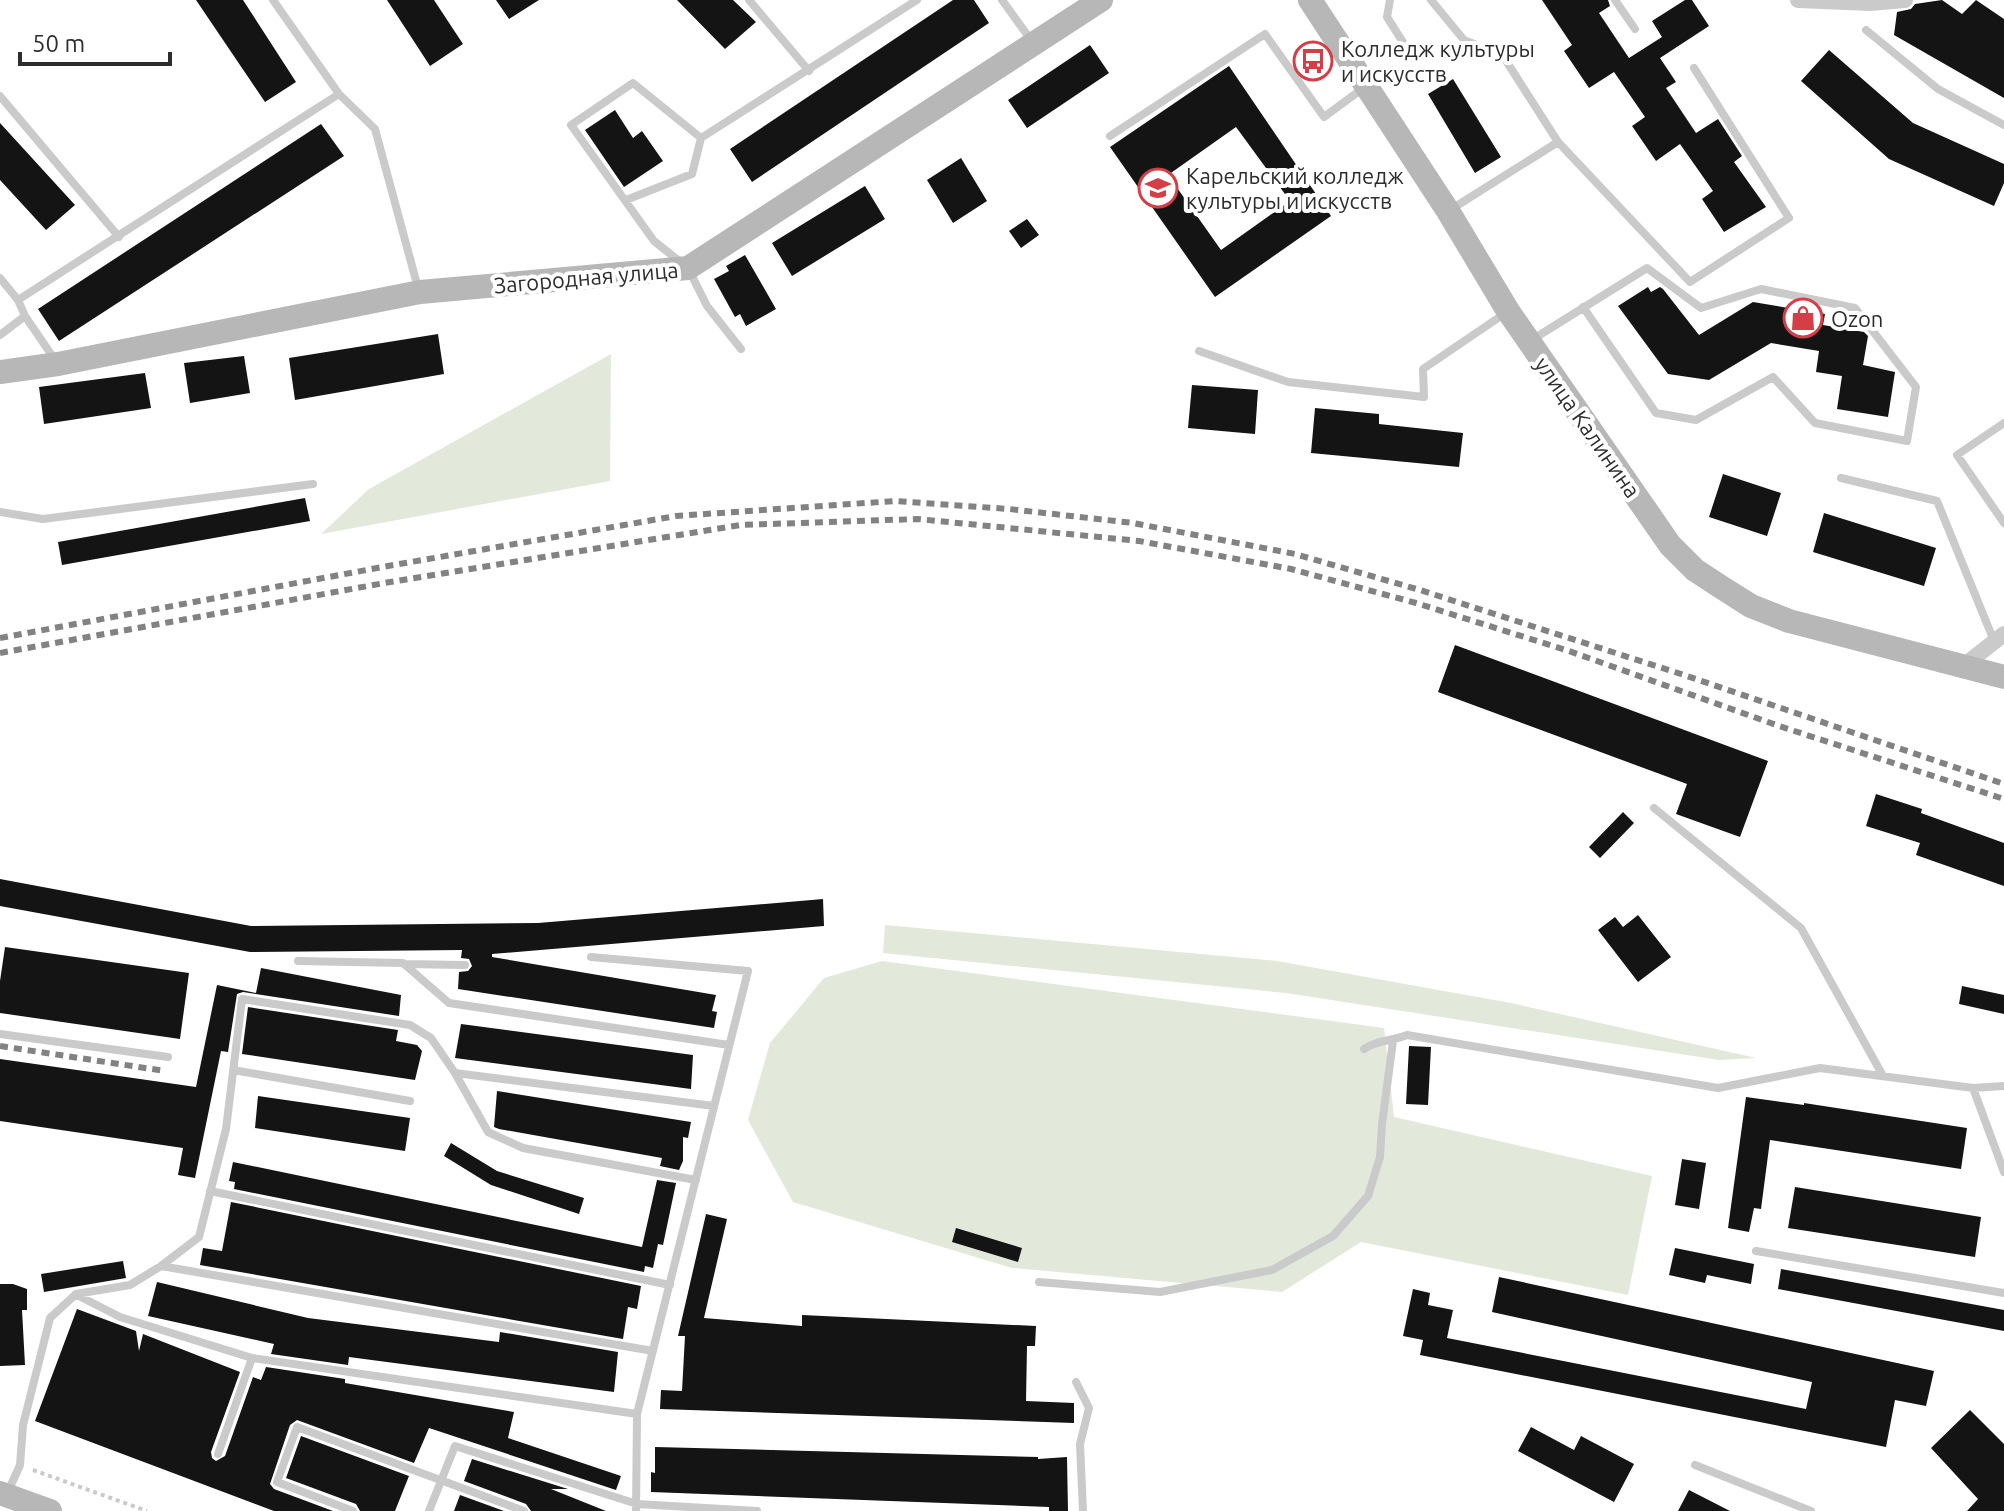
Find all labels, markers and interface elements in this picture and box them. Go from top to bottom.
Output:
scale bar [20,16,170,66]
text: 50 m [32,30,85,57]
place label: Колледж культуры и искусств [1341,36,1535,86]
bus stop icon: Колледж культуры и искусств [1292,40,1334,82]
place label: Карельский колледж культуры и искусств [1186,163,1404,213]
school or university icon: Карельский колледж культуры и искусств [1137,167,1179,209]
street label: Загородная улица [493,256,679,298]
shop icon: Ozon [1782,297,1824,339]
place label: Ozon [1831,306,1883,331]
street label: улица Калинина [1530,352,1646,502]

